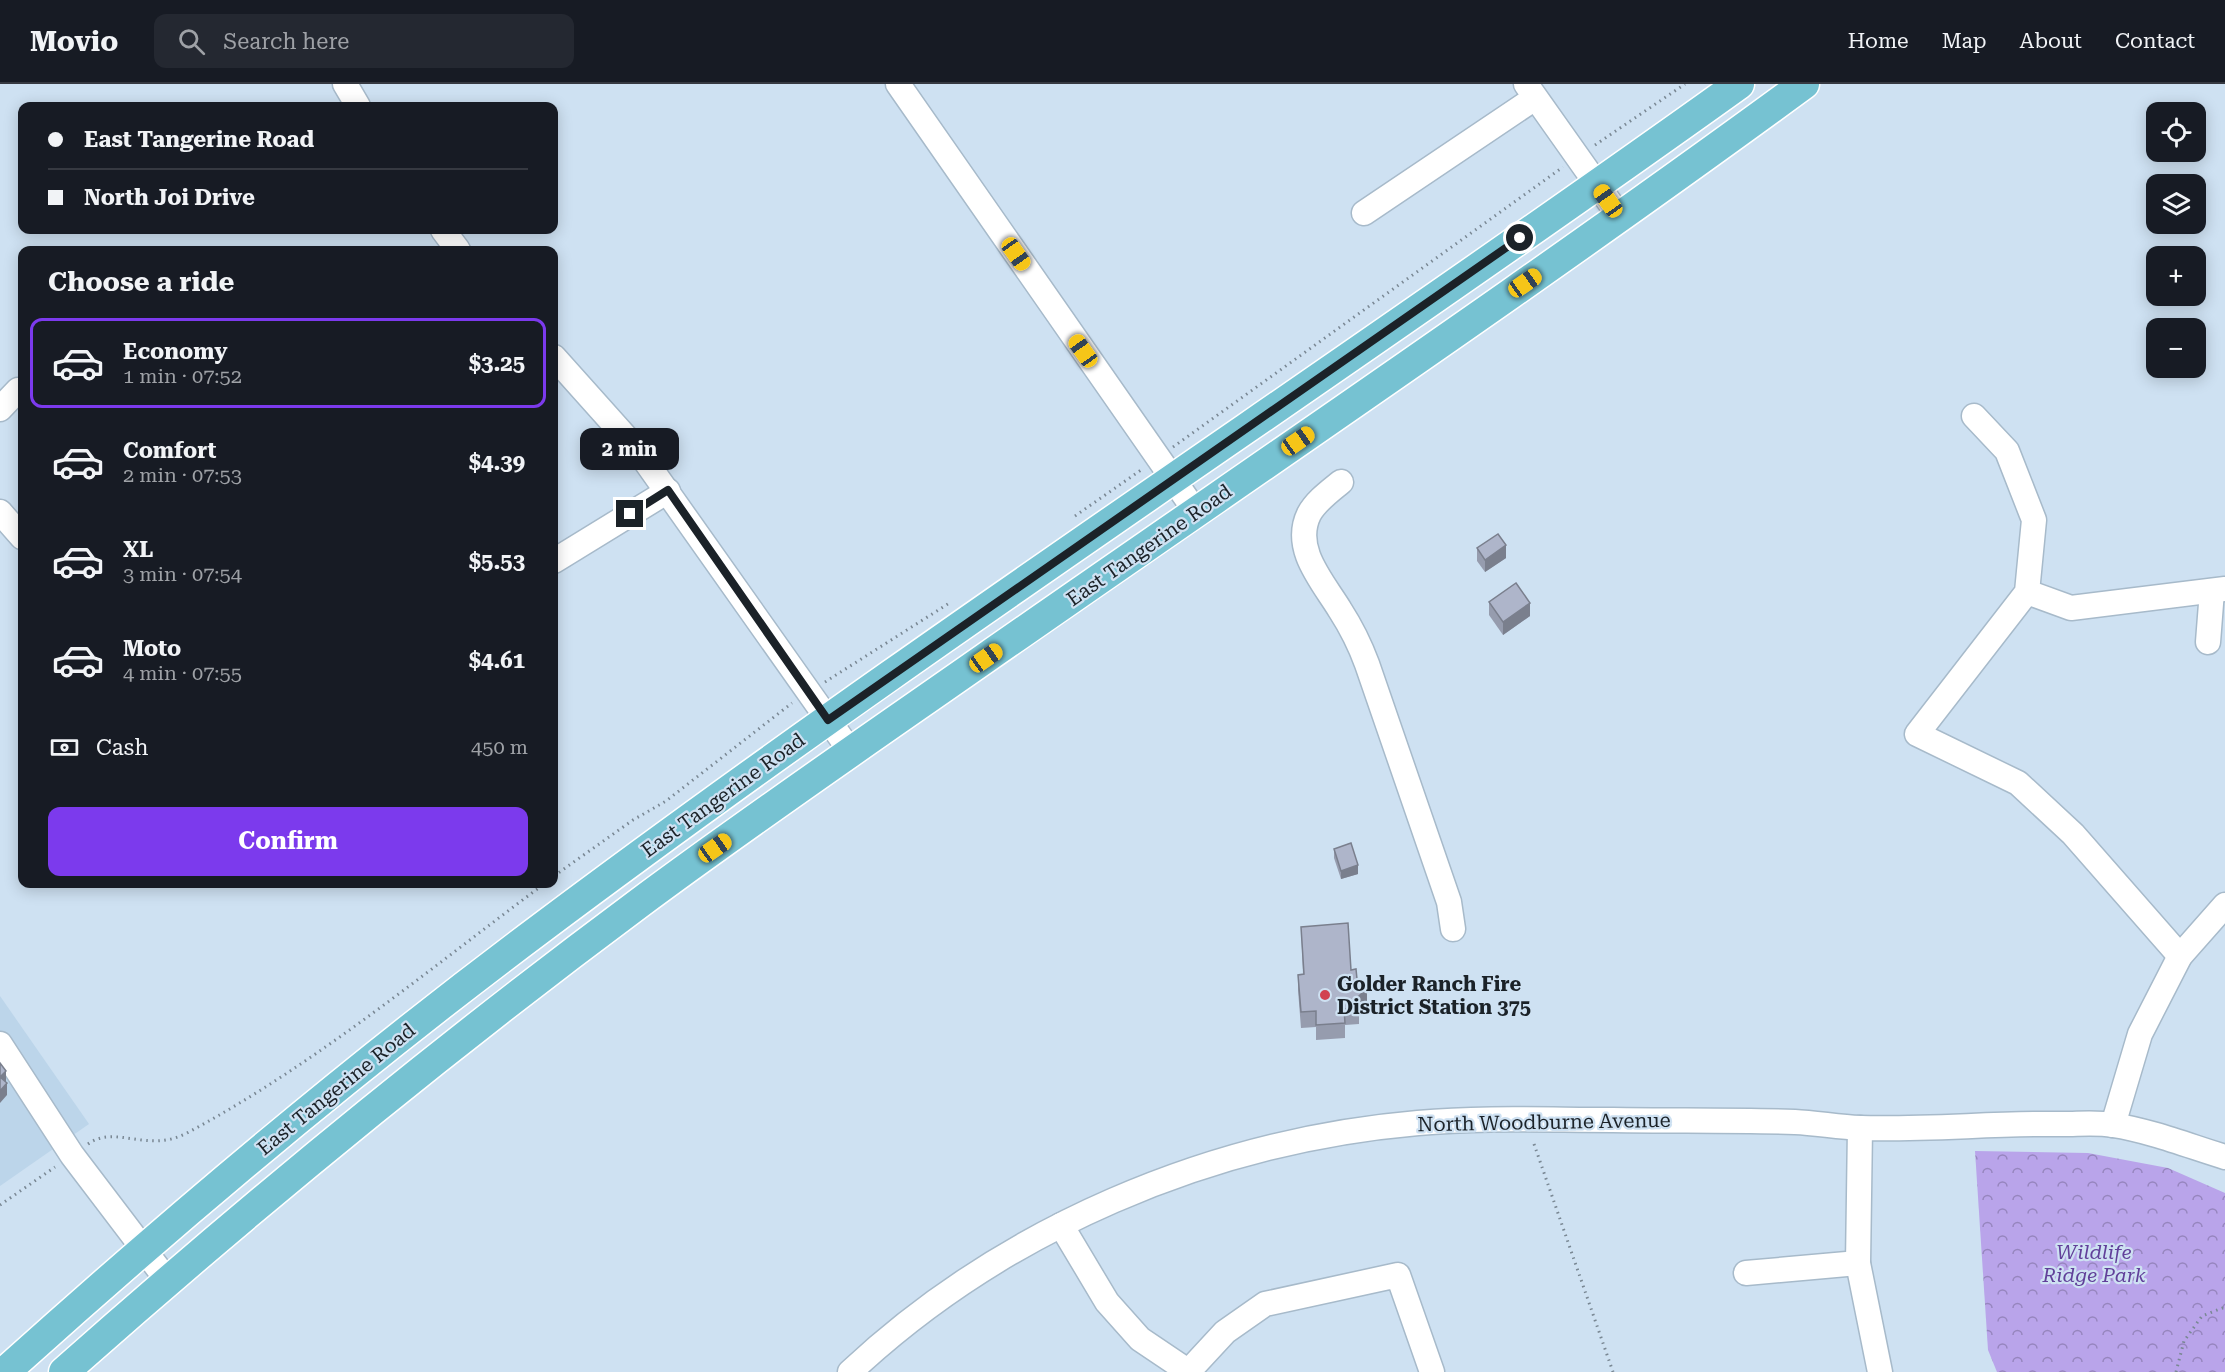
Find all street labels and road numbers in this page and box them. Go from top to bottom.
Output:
street label: East Tangerine Road [1062,479,1236,611]
street label: East Tangerine Road [637,728,810,862]
street label: East Tangerine Road [252,1018,420,1160]
street label: North Woodburne Avenue [1417,1108,1671,1136]

